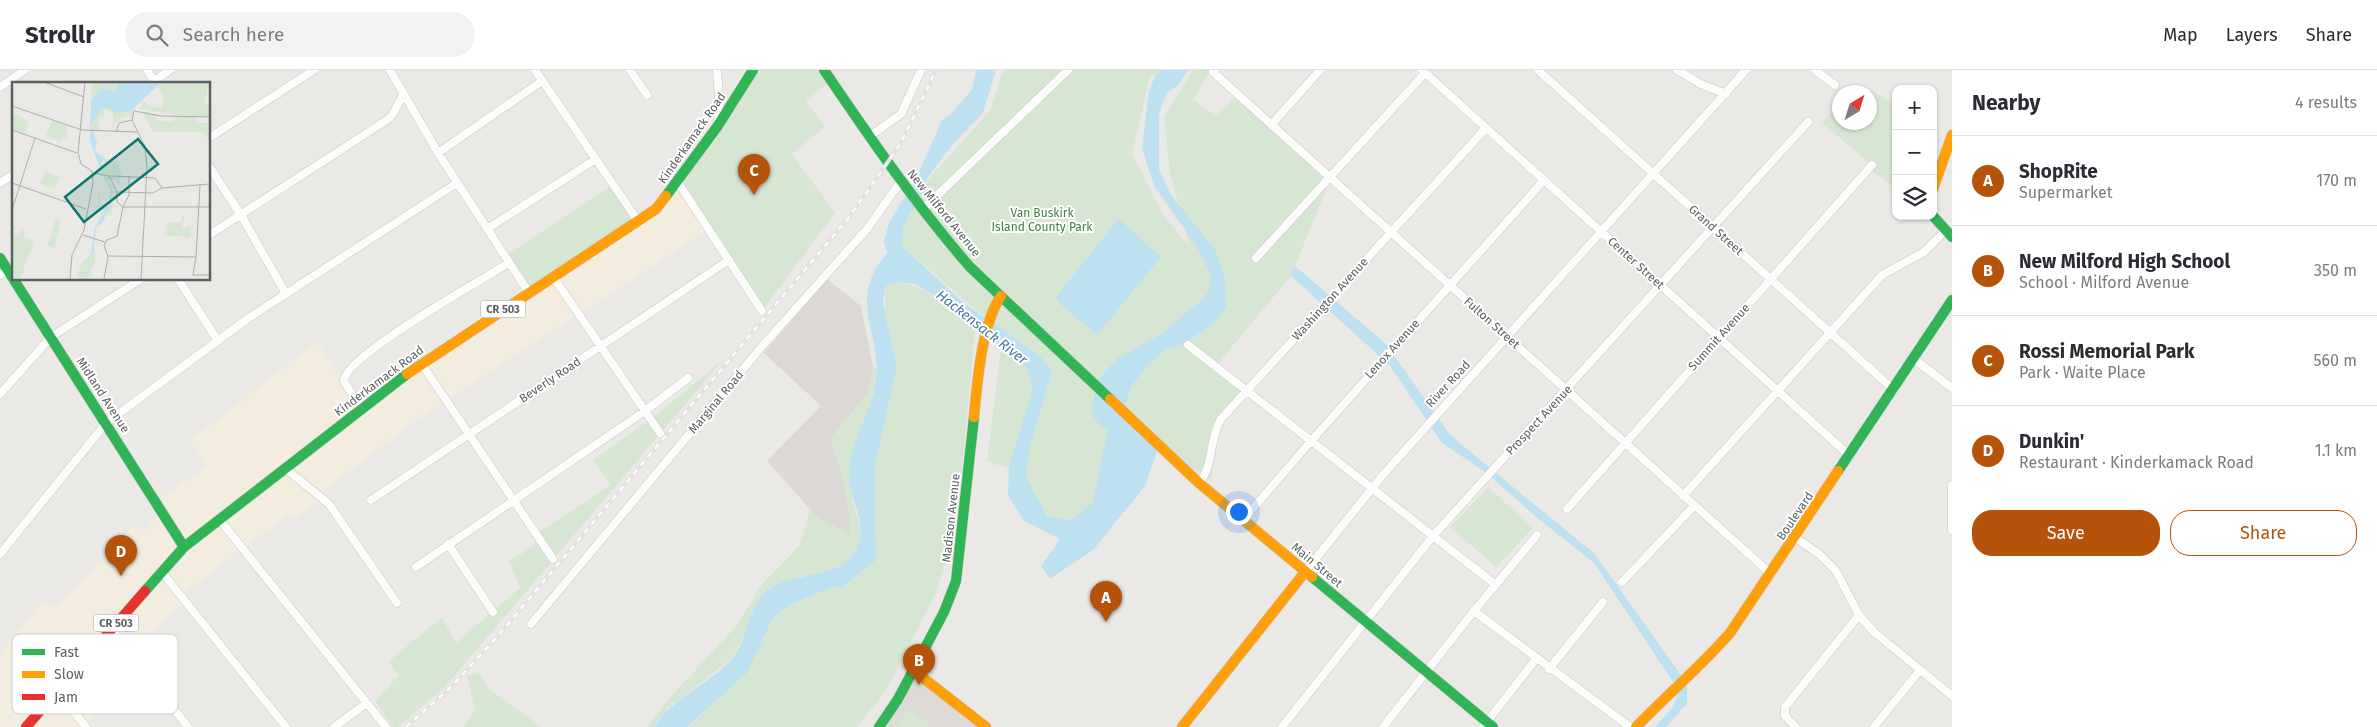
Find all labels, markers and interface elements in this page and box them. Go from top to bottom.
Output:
search box [125,12,475,57]
text: Strollr [25,21,95,49]
icon: search [143,21,171,49]
text: Search here [183,23,284,46]
text: Map [2163,24,2198,46]
text: Layers [2226,24,2278,46]
text: Share [2306,24,2352,46]
inset map [12,82,210,280]
north arrow [1832,85,1877,130]
map controls [1892,85,1937,220]
button: + [1892,85,1937,130]
street label: Kinderkamack Road [655,90,729,186]
text: Nearby [1972,90,2040,116]
text: 4 results [2295,93,2357,112]
button: − [1892,130,1937,175]
pin: C [738,154,770,195]
text: ShopRite [2019,160,2098,183]
street label: New Milford Avenue [905,167,983,259]
text: A [1983,171,1993,190]
text: 170 m [2316,171,2357,190]
button: layers [1892,175,1937,220]
text: Supermarket [2019,183,2113,202]
street label: Grand Street [1686,202,1747,258]
park label: Van Buskirk Island County Park [992,206,1093,234]
street label: Center Street [1605,234,1668,292]
text: New Milford High School [2019,250,2230,273]
street label: Washington Avenue [1289,255,1371,343]
text: B [1983,261,1993,280]
text: 350 m [2314,261,2357,280]
text: School · Milford Avenue [2019,273,2189,292]
water label: Hackensack River [933,287,1031,369]
street label: Fulton Street [1461,294,1523,352]
road number: CR 503 [480,300,526,318]
street label: Summit Avenue [1685,301,1753,373]
street label: Lenox Avenue [1362,316,1422,382]
text: Rossi Memorial Park [2019,340,2194,363]
street label: Kinderkamack Road [332,343,426,419]
text: C [1983,351,1993,370]
text: 560 m [2314,351,2357,370]
street label: Beverly Road [517,354,583,406]
street label: Midland Avenue [73,355,133,435]
street label: River Road [1423,358,1473,410]
text: Park · Waite Place [2019,363,2146,382]
street label: Marginal Road [686,368,746,436]
street label: Prospect Avenue [1503,382,1575,458]
text: Dunkin' [2019,430,2084,453]
text: D [1983,441,1993,460]
text: 1.1 km [2315,441,2357,460]
text: Restaurant · Kinderkamack Road [2019,453,2254,472]
street label: Madison Avenue [939,473,963,563]
street label: Boulevard [1774,489,1816,543]
your location [1226,499,1252,525]
button: Save [1972,510,2160,556]
button: Share [2170,510,2357,556]
pin: D [105,535,137,576]
street label: Main Street [1289,540,1346,591]
pin: A [1090,581,1122,622]
road number: CR 503 [94,614,138,632]
legend [12,634,178,714]
text: Fast [54,644,80,661]
pin: B [903,644,935,685]
text: Slow [54,666,84,683]
text: Jam [54,689,78,706]

